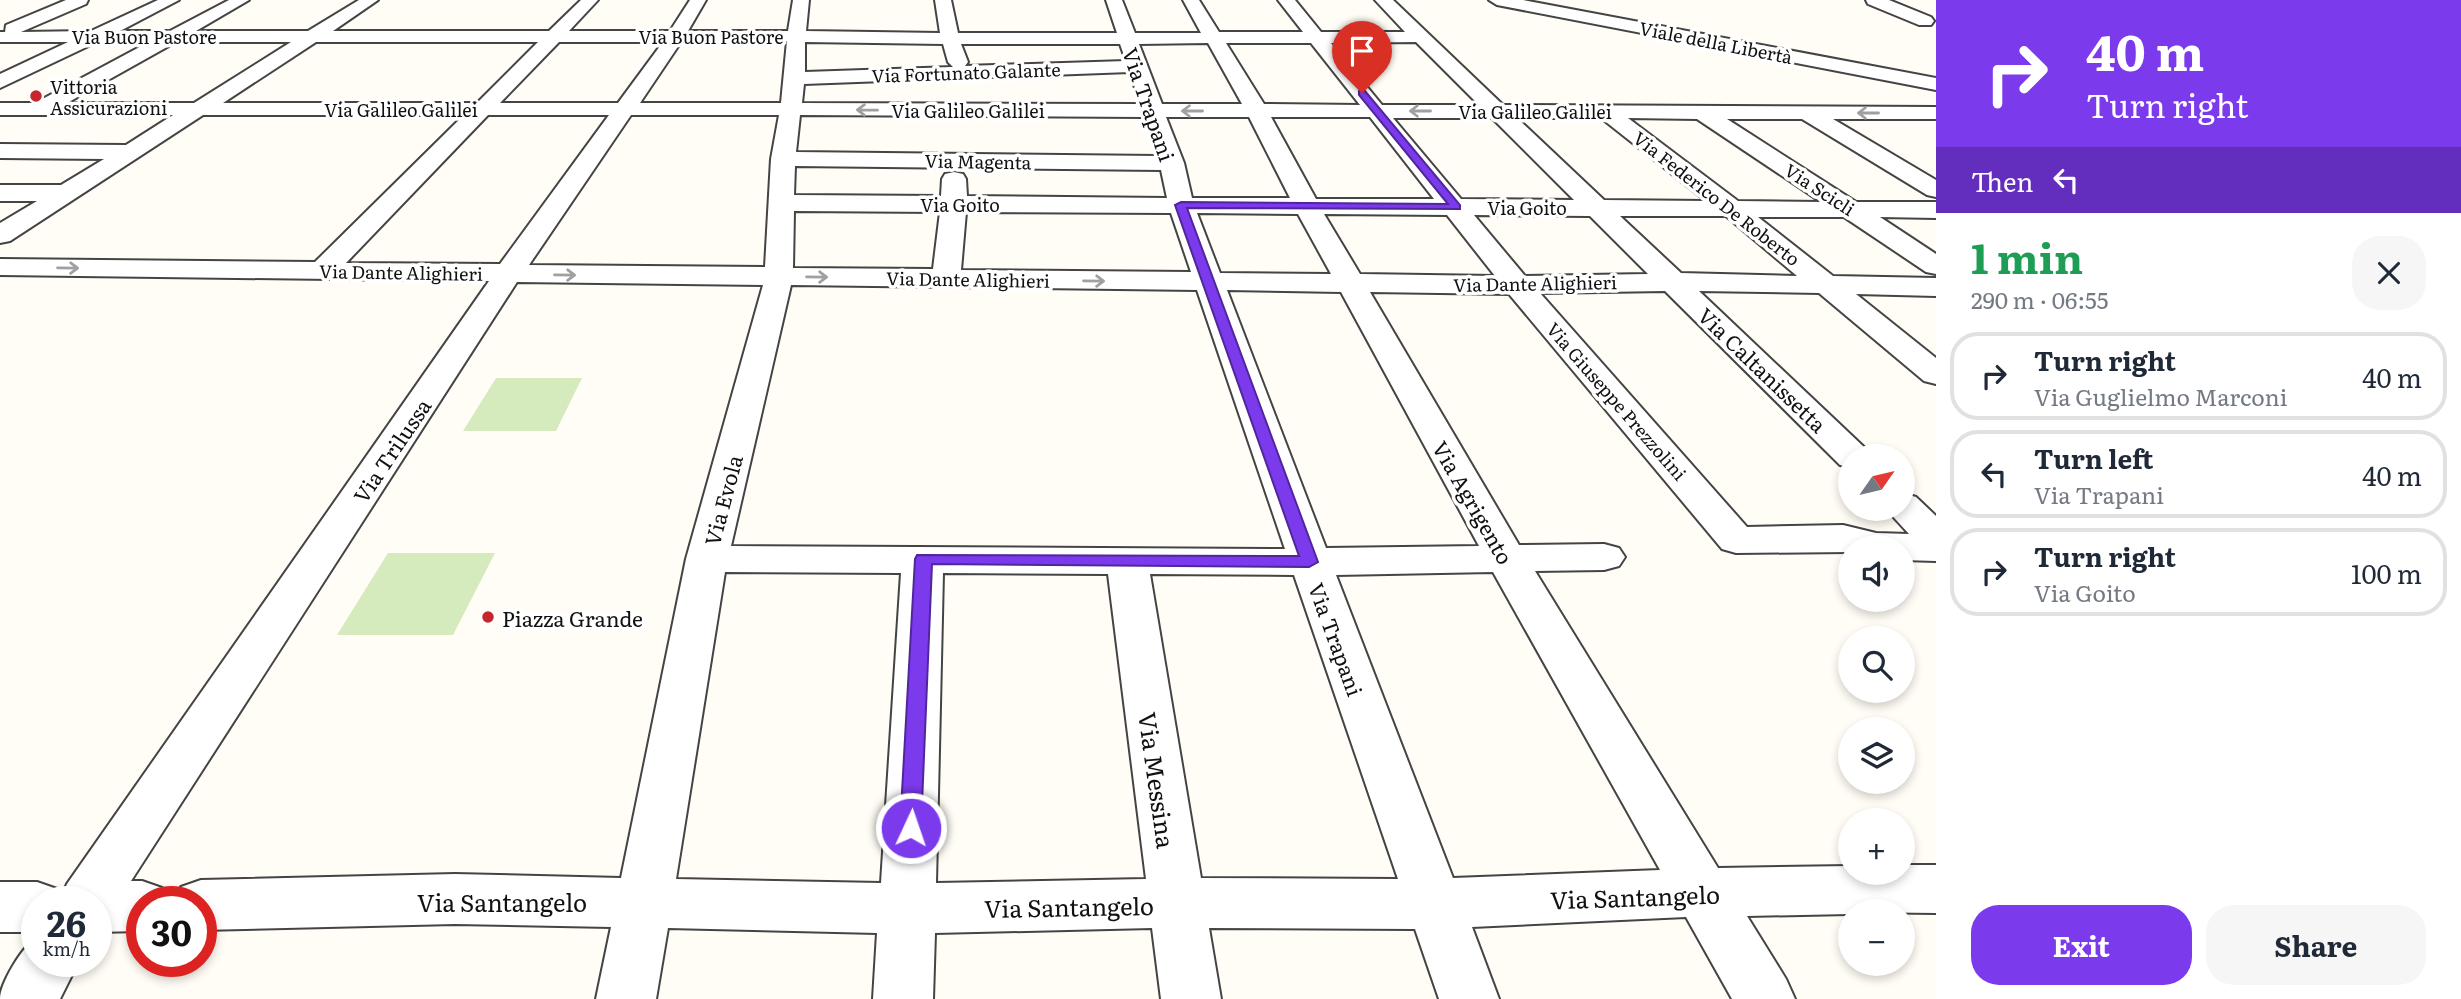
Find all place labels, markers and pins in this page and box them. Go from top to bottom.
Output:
pin [1332,21,1392,93]
place label: Vittoria Assicurazioni [50,73,167,121]
marker: Vittoria Assicurazioni [28,88,44,104]
place label: Piazza Grande [502,602,643,633]
marker: Piazza Grande [480,609,496,625]

